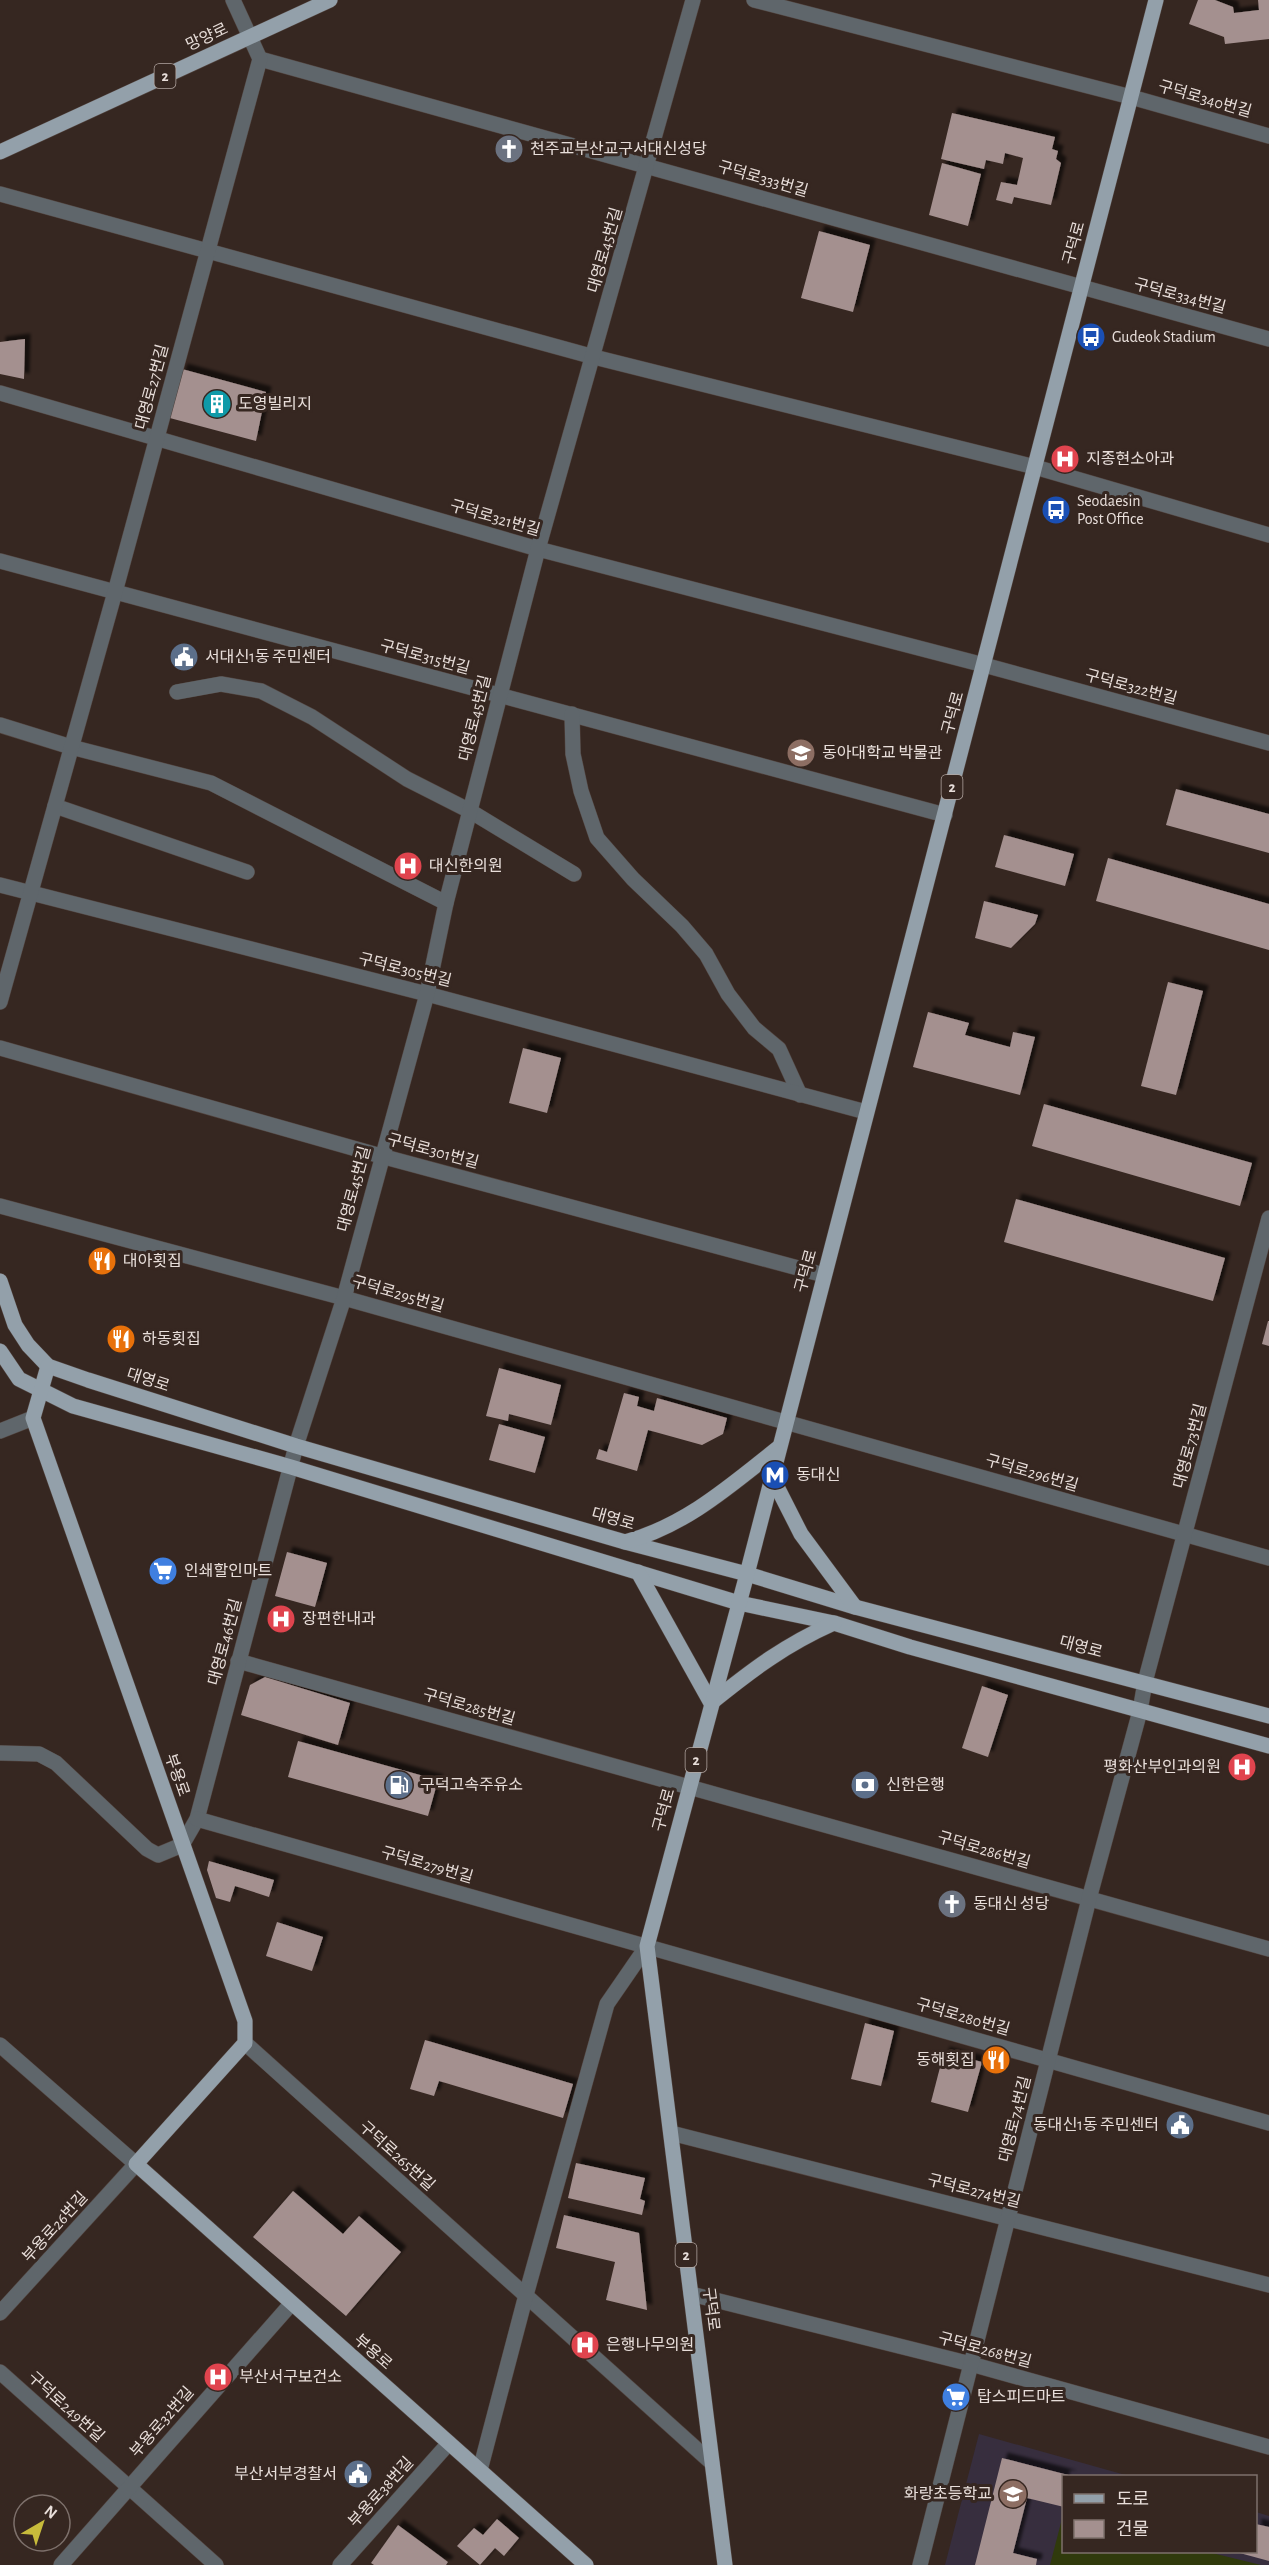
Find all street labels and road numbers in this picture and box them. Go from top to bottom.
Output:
street label: 망양로 [184,20,231,54]
road number: 2 [154,64,176,88]
street label: 구덕로340번길 [1156,78,1254,120]
street label: 구덕로333번길 [716,158,810,200]
street label: 대영로45번길 [585,206,625,294]
street label: 구덕로 [1061,219,1088,266]
street label: 구덕로334번길 [1132,276,1228,316]
street label: 대영로27번길 [133,343,171,431]
street label: 구덕로321번길 [448,497,542,539]
street label: 구덕로315번길 [378,637,472,677]
street label: 구덕로322번길 [1083,667,1179,707]
street label: 대영로45번길 [457,673,493,763]
street label: 구덕로 [940,689,967,736]
road number: 2 [942,775,962,799]
street label: 구덕로305번길 [357,951,453,989]
street label: 구덕로301번길 [385,1131,481,1171]
street label: 대영로45번길 [335,1144,373,1234]
street label: 구덕로 [793,1247,820,1294]
street label: 구덕로295번길 [350,1273,446,1315]
street label: 대영로 [125,1366,172,1395]
street label: 대영로73번길 [1171,1402,1209,1490]
street label: 구덕로296번길 [984,1452,1080,1494]
street label: 대영로 [590,1505,637,1533]
street label: 대영로46번길 [206,1597,244,1687]
street label: 대영로 [1058,1634,1105,1661]
street label: 구덕로285번길 [421,1686,517,1728]
road number: 2 [686,1748,706,1772]
street label: 부용로 [162,1752,192,1799]
street label: 구덕로 [651,1786,678,1833]
street label: 구덕로286번길 [936,1829,1032,1871]
street label: 구덕로279번길 [379,1844,475,1886]
street label: 구덕로280번길 [914,1996,1012,2038]
street label: 대영로74번길 [997,2074,1033,2164]
street label: 구덕로265번길 [356,2118,438,2194]
street label: 구덕로274번길 [926,2172,1022,2210]
street label: 부용로26번길 [19,2189,91,2265]
road number: 2 [676,2243,696,2267]
street label: 구덕로 [700,2286,722,2332]
street label: 구덕로268번길 [937,2330,1033,2370]
street label: 부용로 [351,2331,395,2373]
street label: 구덕로249번길 [25,2369,107,2445]
street label: 부용로32번길 [127,2384,197,2460]
street label: 부용로38번길 [346,2454,416,2530]

